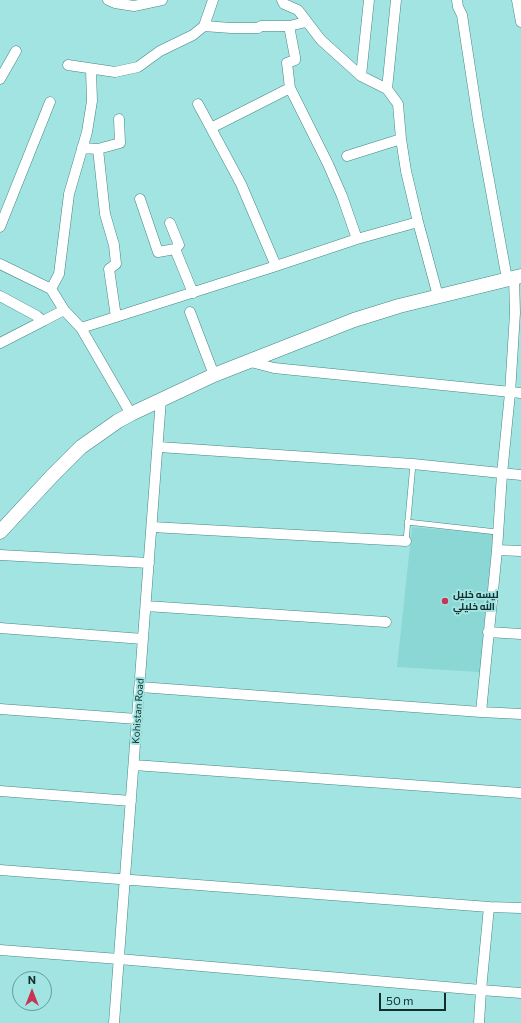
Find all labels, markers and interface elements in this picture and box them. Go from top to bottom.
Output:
place label: ليسه خليل الله خليلي [453,589,499,612]
marker: ليسه خليل الله خليلي [440,596,450,606]
street label: Kohistan Road [130,678,146,744]
north arrow [12,971,52,1011]
text: N [28,973,36,986]
scale bar [381,985,448,1011]
text: 50 m [386,993,414,1007]

